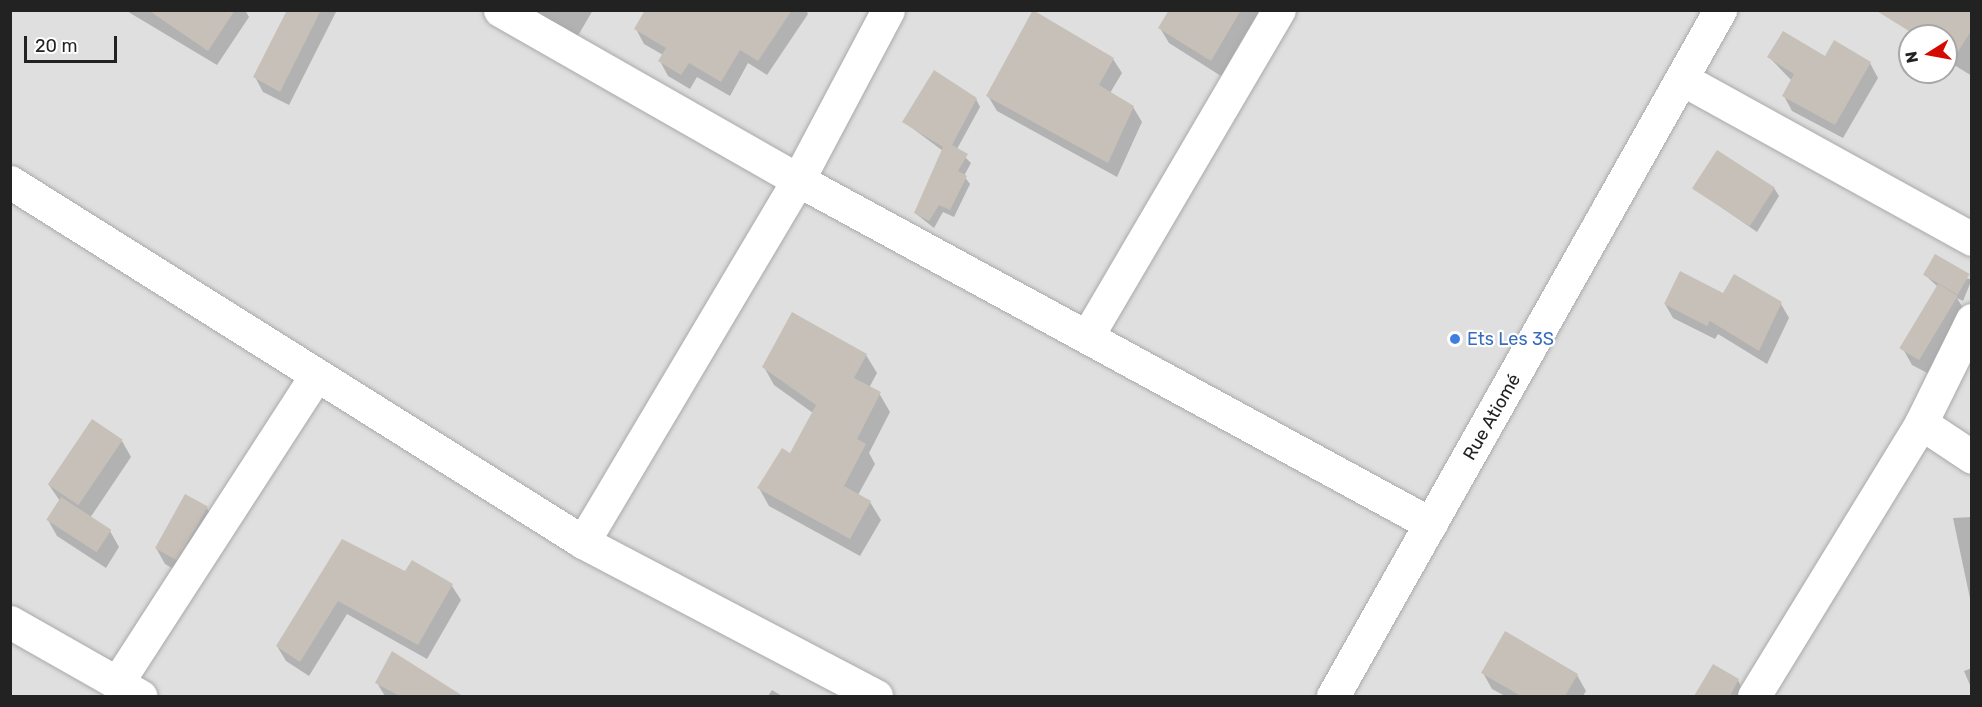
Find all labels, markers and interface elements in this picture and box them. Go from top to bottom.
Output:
scale bar [27,24,120,62]
north arrow [1898,24,1958,84]
text: 20 m [35,35,77,57]
text: N [1901,50,1922,65]
place label: Ets Les 3S [1467,328,1554,350]
marker: Ets Les 3S [1448,332,1462,346]
street label: Rue Atiomé [1459,370,1525,464]

